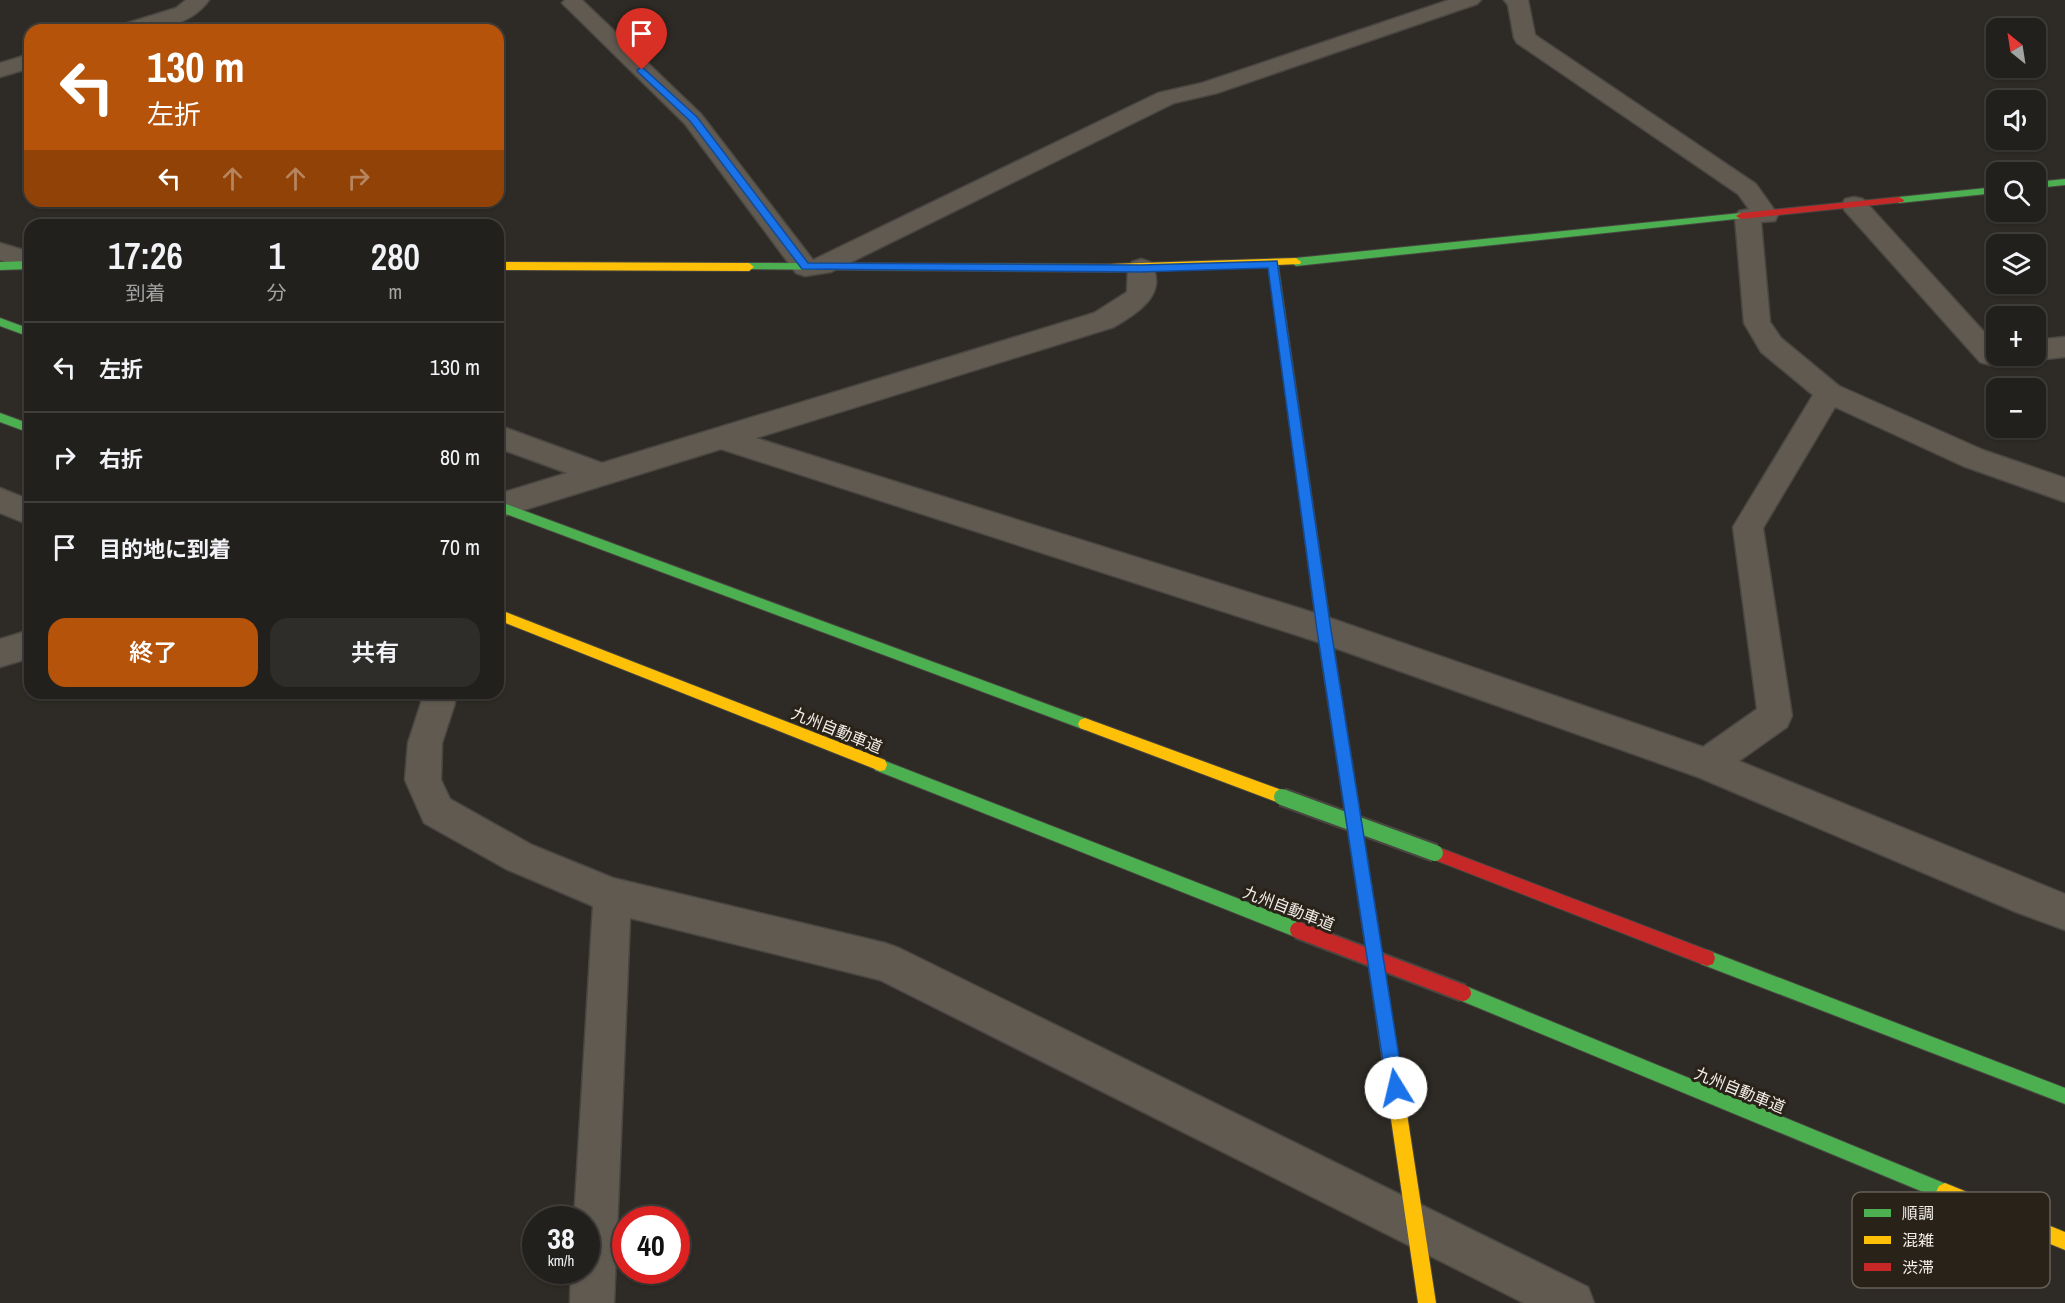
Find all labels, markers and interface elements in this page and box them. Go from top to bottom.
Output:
pin [616,8,667,70]
icon: arrive [625,17,658,50]
north arrow [1986,18,2046,78]
map controls [1986,18,2046,438]
text: 130 m [147,39,245,95]
icon: left [48,48,126,126]
button: sound [1986,90,2046,150]
text: 左折 [147,96,201,132]
icon: left [153,162,186,195]
icon: ahead [216,162,249,195]
icon: ahead [279,162,312,195]
icon: right [342,162,375,195]
button: search [1986,162,2046,222]
text: 17:26 [108,232,183,280]
text: 1 [269,232,285,280]
text: 280 [371,233,420,281]
button: layers [1986,234,2046,294]
text: m [389,278,402,305]
text: 到着 [125,279,165,306]
text: 分 [267,279,287,306]
button: + [1986,306,2046,366]
icon: left [48,351,81,384]
text: 130 m [430,352,480,382]
text: 左折 [99,354,143,384]
button: − [1986,378,2046,438]
icon: right [48,441,81,474]
text: 80 m [440,442,480,472]
text: 右折 [99,444,143,474]
icon: arrive [48,531,81,564]
text: 70 m [440,532,480,562]
text: 目的地に到着 [99,534,231,564]
button: 終了 [48,618,258,687]
button: 共有 [270,618,480,687]
street label: 九州自動車道 [788,702,886,758]
street label: 九州自動車道 [1240,881,1338,935]
position arrow [1364,1056,1428,1120]
street label: 九州自動車道 [1691,1062,1789,1118]
legend [1852,1192,2050,1288]
text: 順調 [1902,1202,1934,1224]
speed limit sign: 40 [612,1206,690,1284]
text: 38 [547,1218,575,1258]
text: 混雑 [1902,1229,1934,1251]
text: km/h [548,1250,574,1271]
text: 渋滞 [1902,1256,1934,1278]

